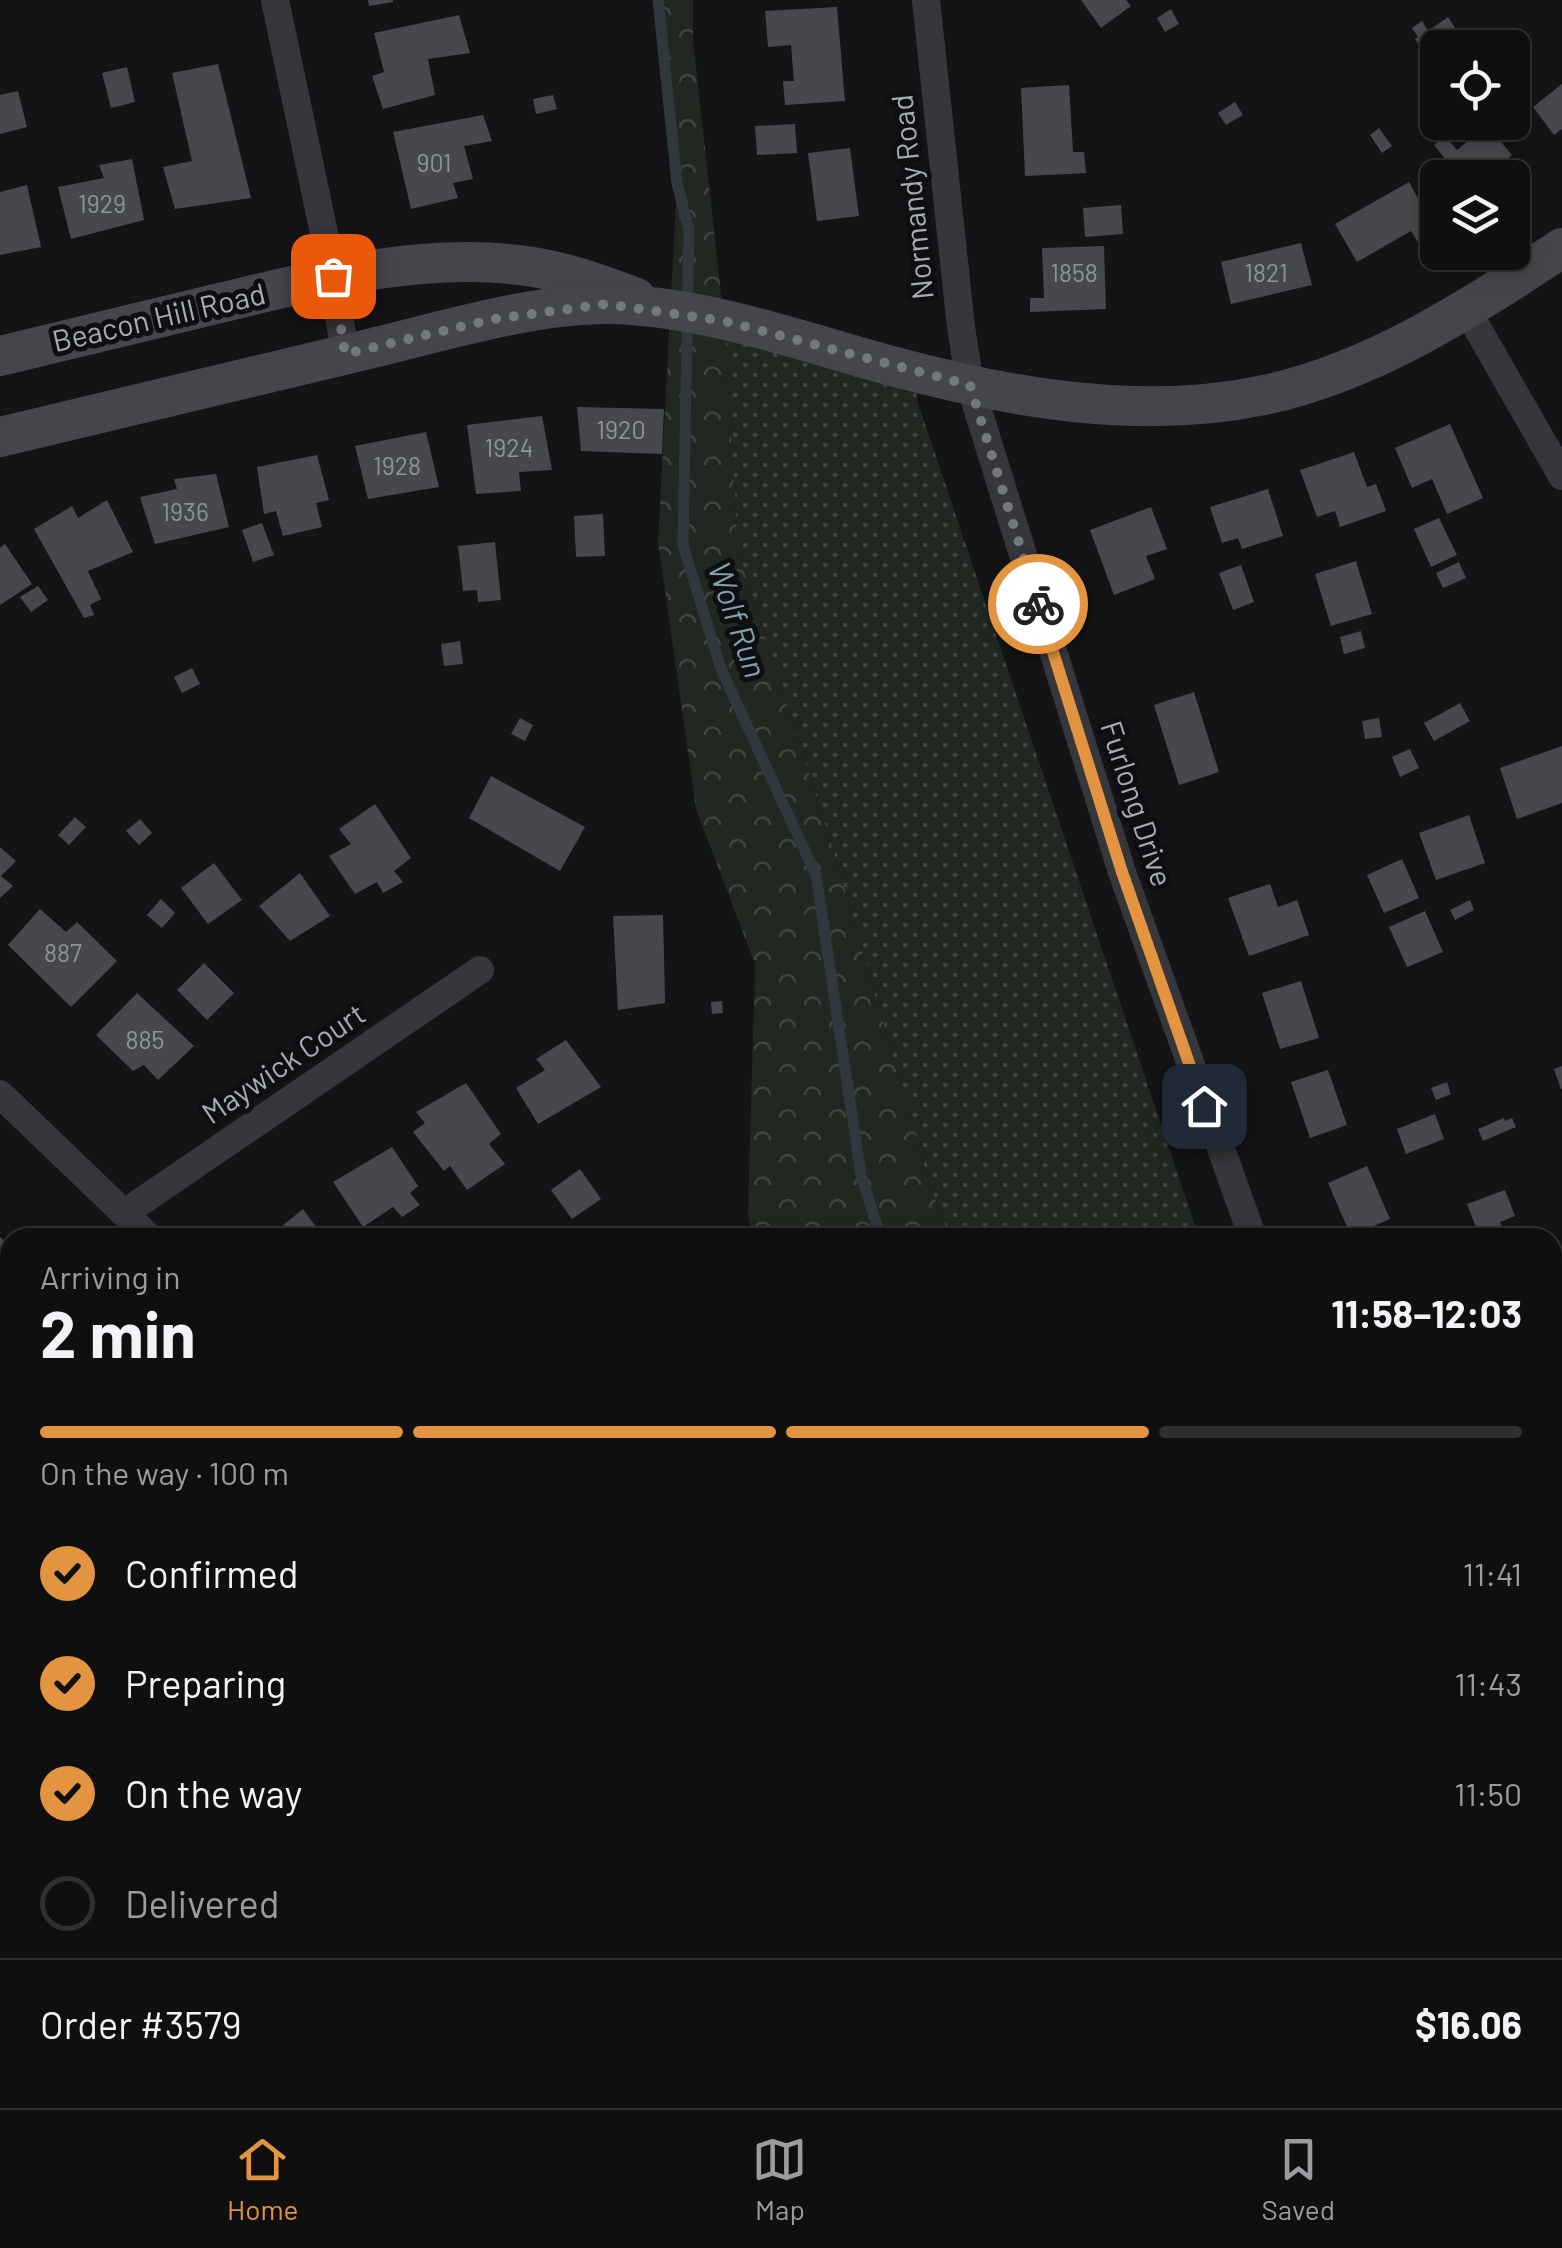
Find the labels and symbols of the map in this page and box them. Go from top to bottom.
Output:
street label: Normandy Road [882,93,940,302]
house number: 901 [416,147,452,177]
house number: 1929 [78,188,126,218]
pin [291,234,376,319]
house number: 1858 [1050,257,1098,287]
house number: 1821 [1244,257,1288,287]
street label: Beacon Hill Road [49,274,269,358]
house number: 1920 [596,414,646,444]
house number: 1924 [485,432,533,462]
house number: 1928 [373,450,421,480]
house number: 1936 [161,496,209,526]
courier [988,554,1088,654]
water label: Wolf Run [701,557,776,682]
street label: Furlong Drive [1094,716,1182,891]
house number: 887 [44,937,82,967]
street label: Maywick Court [194,995,371,1130]
house number: 885 [126,1024,164,1054]
pin [1162,1064,1247,1149]

